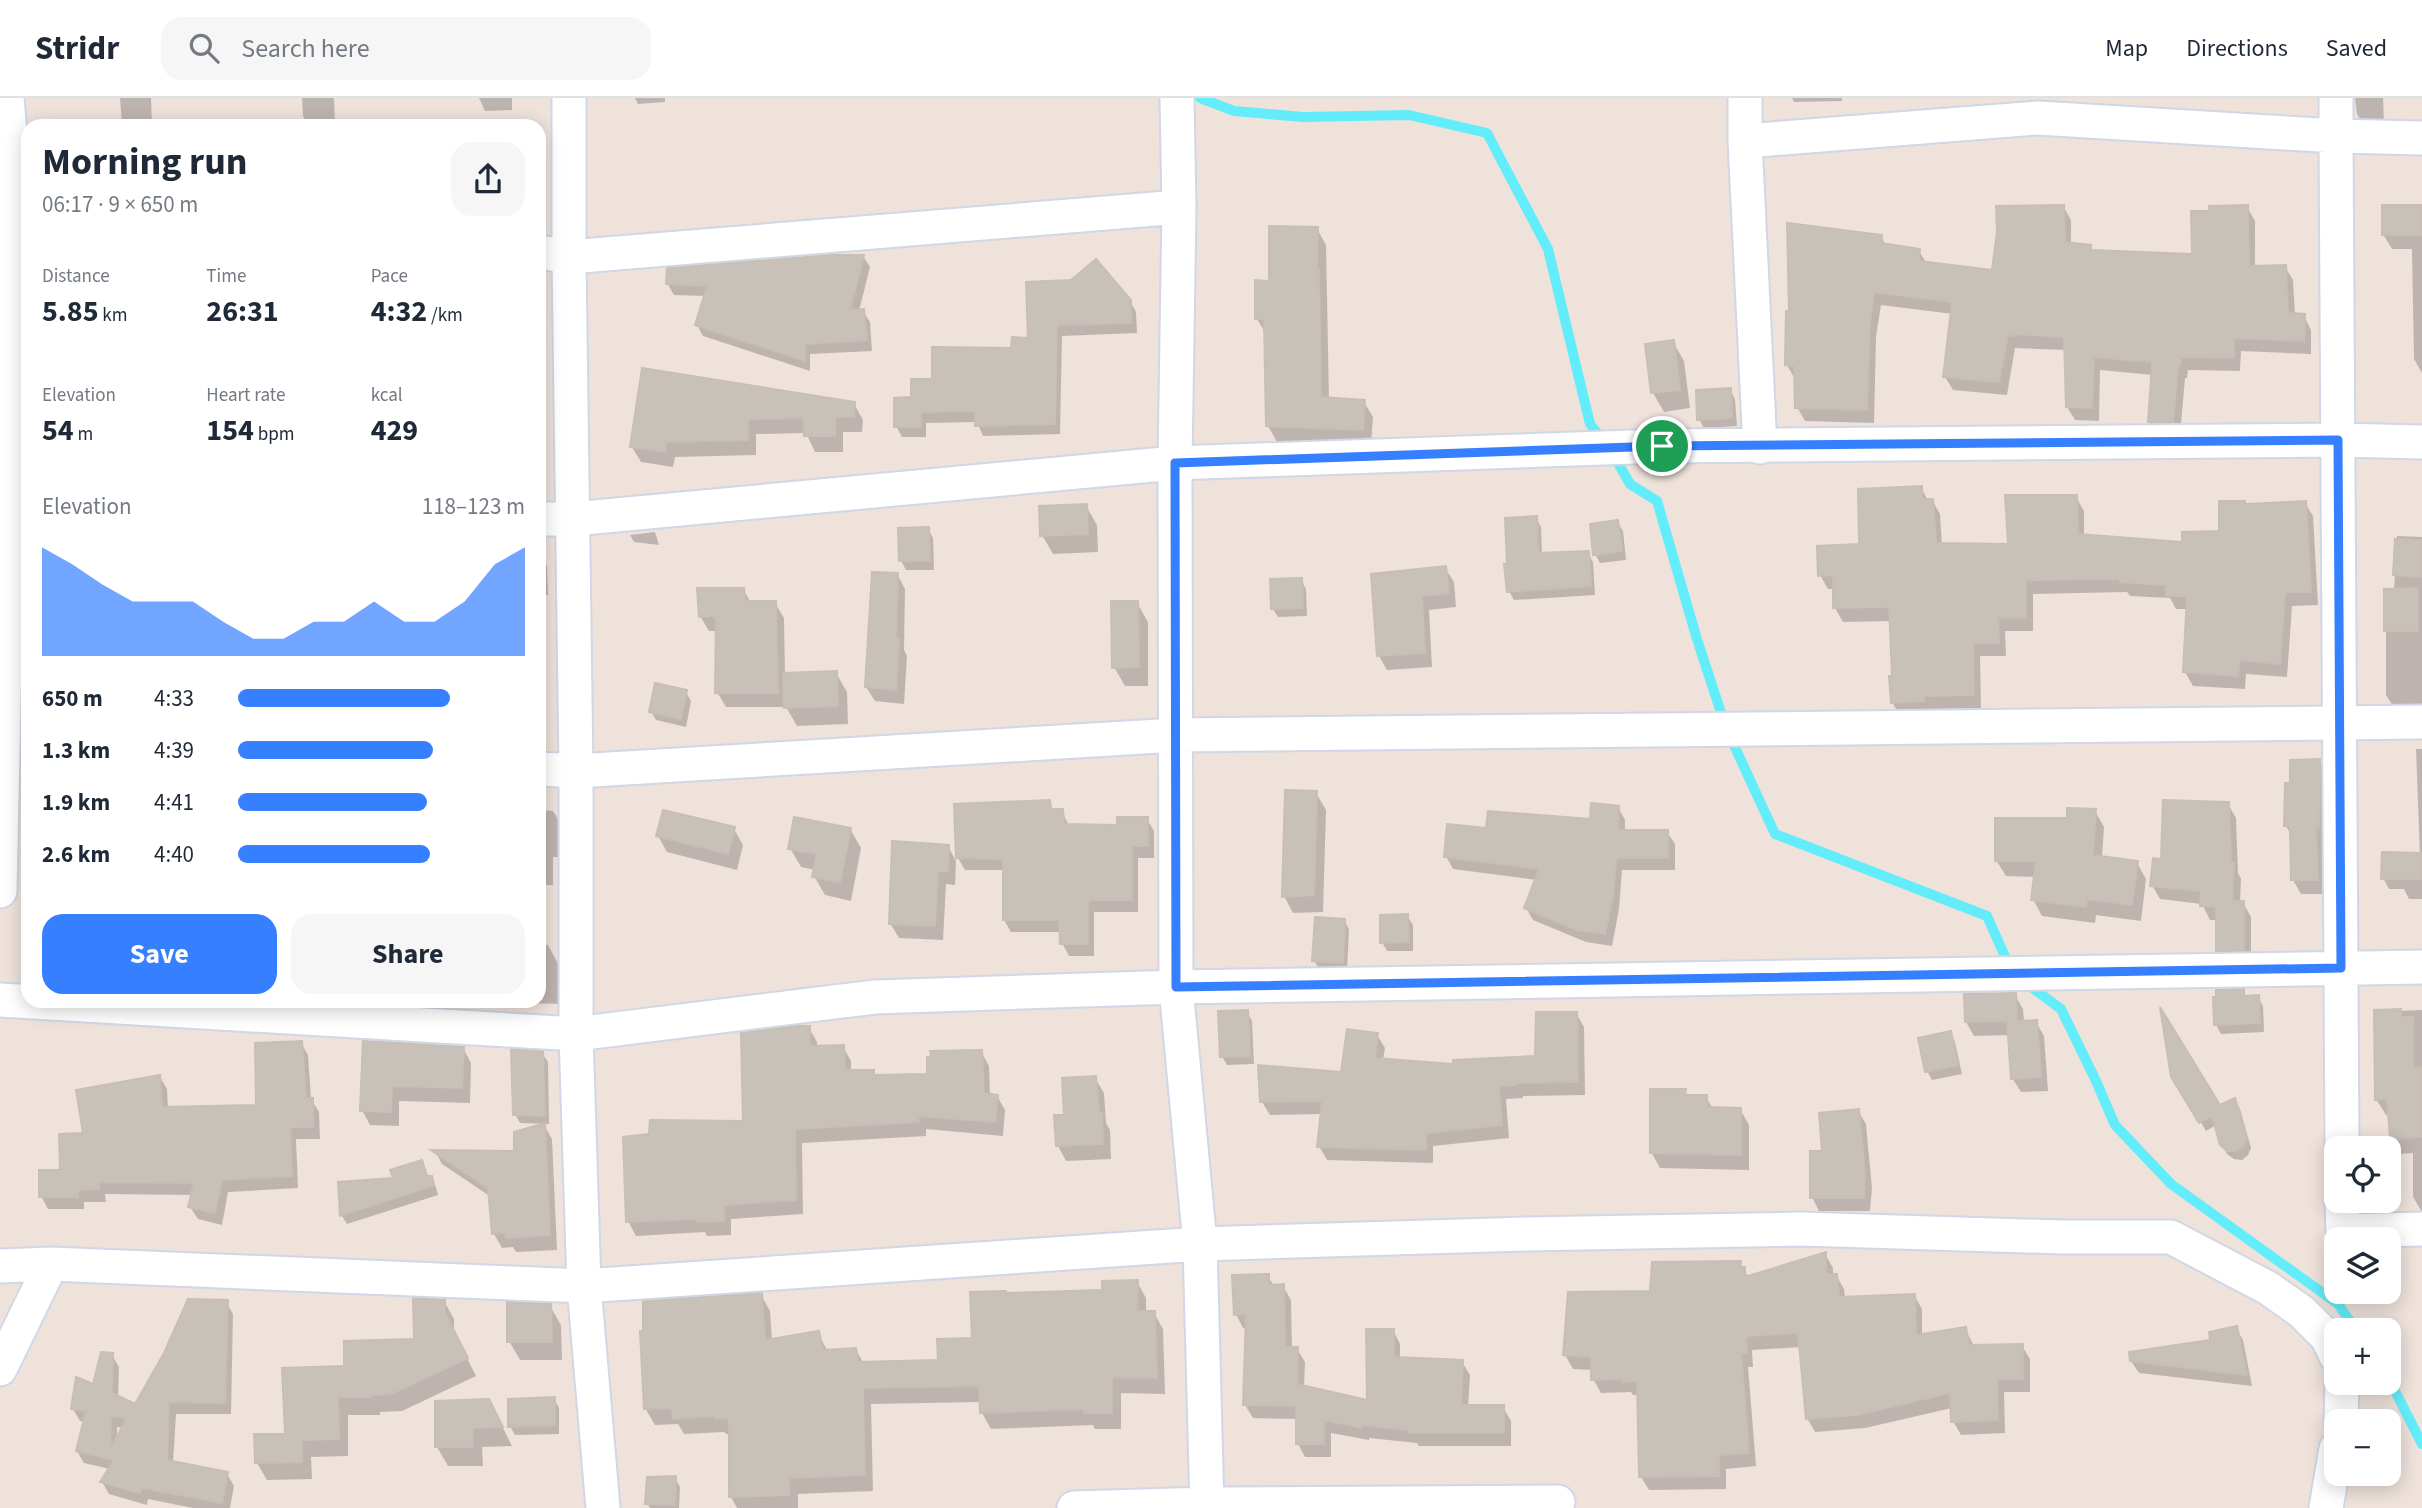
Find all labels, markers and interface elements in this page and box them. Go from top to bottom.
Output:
search box [161,17,651,80]
text: Stridr [35,25,119,72]
icon: search [185,29,223,67]
text: Search here [241,30,370,67]
text: Map [2105,31,2148,66]
text: Directions [2186,31,2288,66]
text: Saved [2326,31,2387,66]
text: Morning run [42,135,247,189]
button: share [451,142,525,216]
text: 06:17 · 9 × 650 m [42,188,198,221]
text: Distance [42,263,110,290]
text: Time [206,263,246,290]
text: Pace [371,263,408,290]
text: 5.85 [42,290,99,333]
text: 26:31 [206,290,279,333]
text: 4:32 [371,290,427,333]
text: km [99,302,128,329]
text: /km [427,302,463,329]
text: Elevation [42,382,116,409]
text: Heart rate [206,382,285,409]
text: kcal [371,382,403,409]
text: 54 [42,409,74,452]
text: 154 [206,409,254,452]
text: 429 [371,409,418,452]
pin [1632,416,1692,476]
text: m [74,421,93,448]
text: bpm [254,421,294,448]
icon: arrive [1643,427,1681,465]
text: Elevation [42,490,132,523]
text: 118–123 m [422,490,525,523]
text: 650 m [42,682,103,715]
text: 4:33 [154,682,194,715]
text: 1.3 km [42,734,110,767]
text: 4:39 [154,734,194,767]
text: 1.9 km [42,786,110,819]
text: 4:41 [154,786,194,819]
text: 2.6 km [42,838,110,871]
text: 4:40 [154,838,194,871]
button: Save [42,914,277,994]
button: Share [291,914,525,994]
map controls [2324,1136,2401,1486]
button: locate [2324,1136,2401,1213]
button: layers [2324,1227,2401,1304]
button: + [2324,1318,2401,1395]
button: − [2324,1409,2401,1486]

